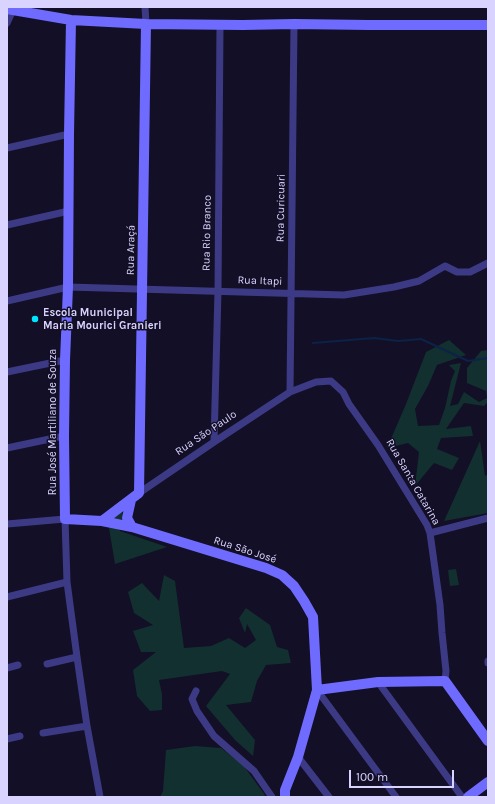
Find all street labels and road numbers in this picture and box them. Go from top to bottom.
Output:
street label: Rua Curicuari [274,174,288,242]
street label: Rua Rio Branco [200,195,214,271]
street label: Rua Araçá [124,225,138,275]
street label: Rua Itapi [237,274,283,288]
street label: Rua José Martiliano de Souza [46,349,60,495]
street label: Rua São Paulo [173,408,239,458]
street label: Rua Santa Catarina [383,437,443,527]
street label: Rua São José [212,534,278,566]

